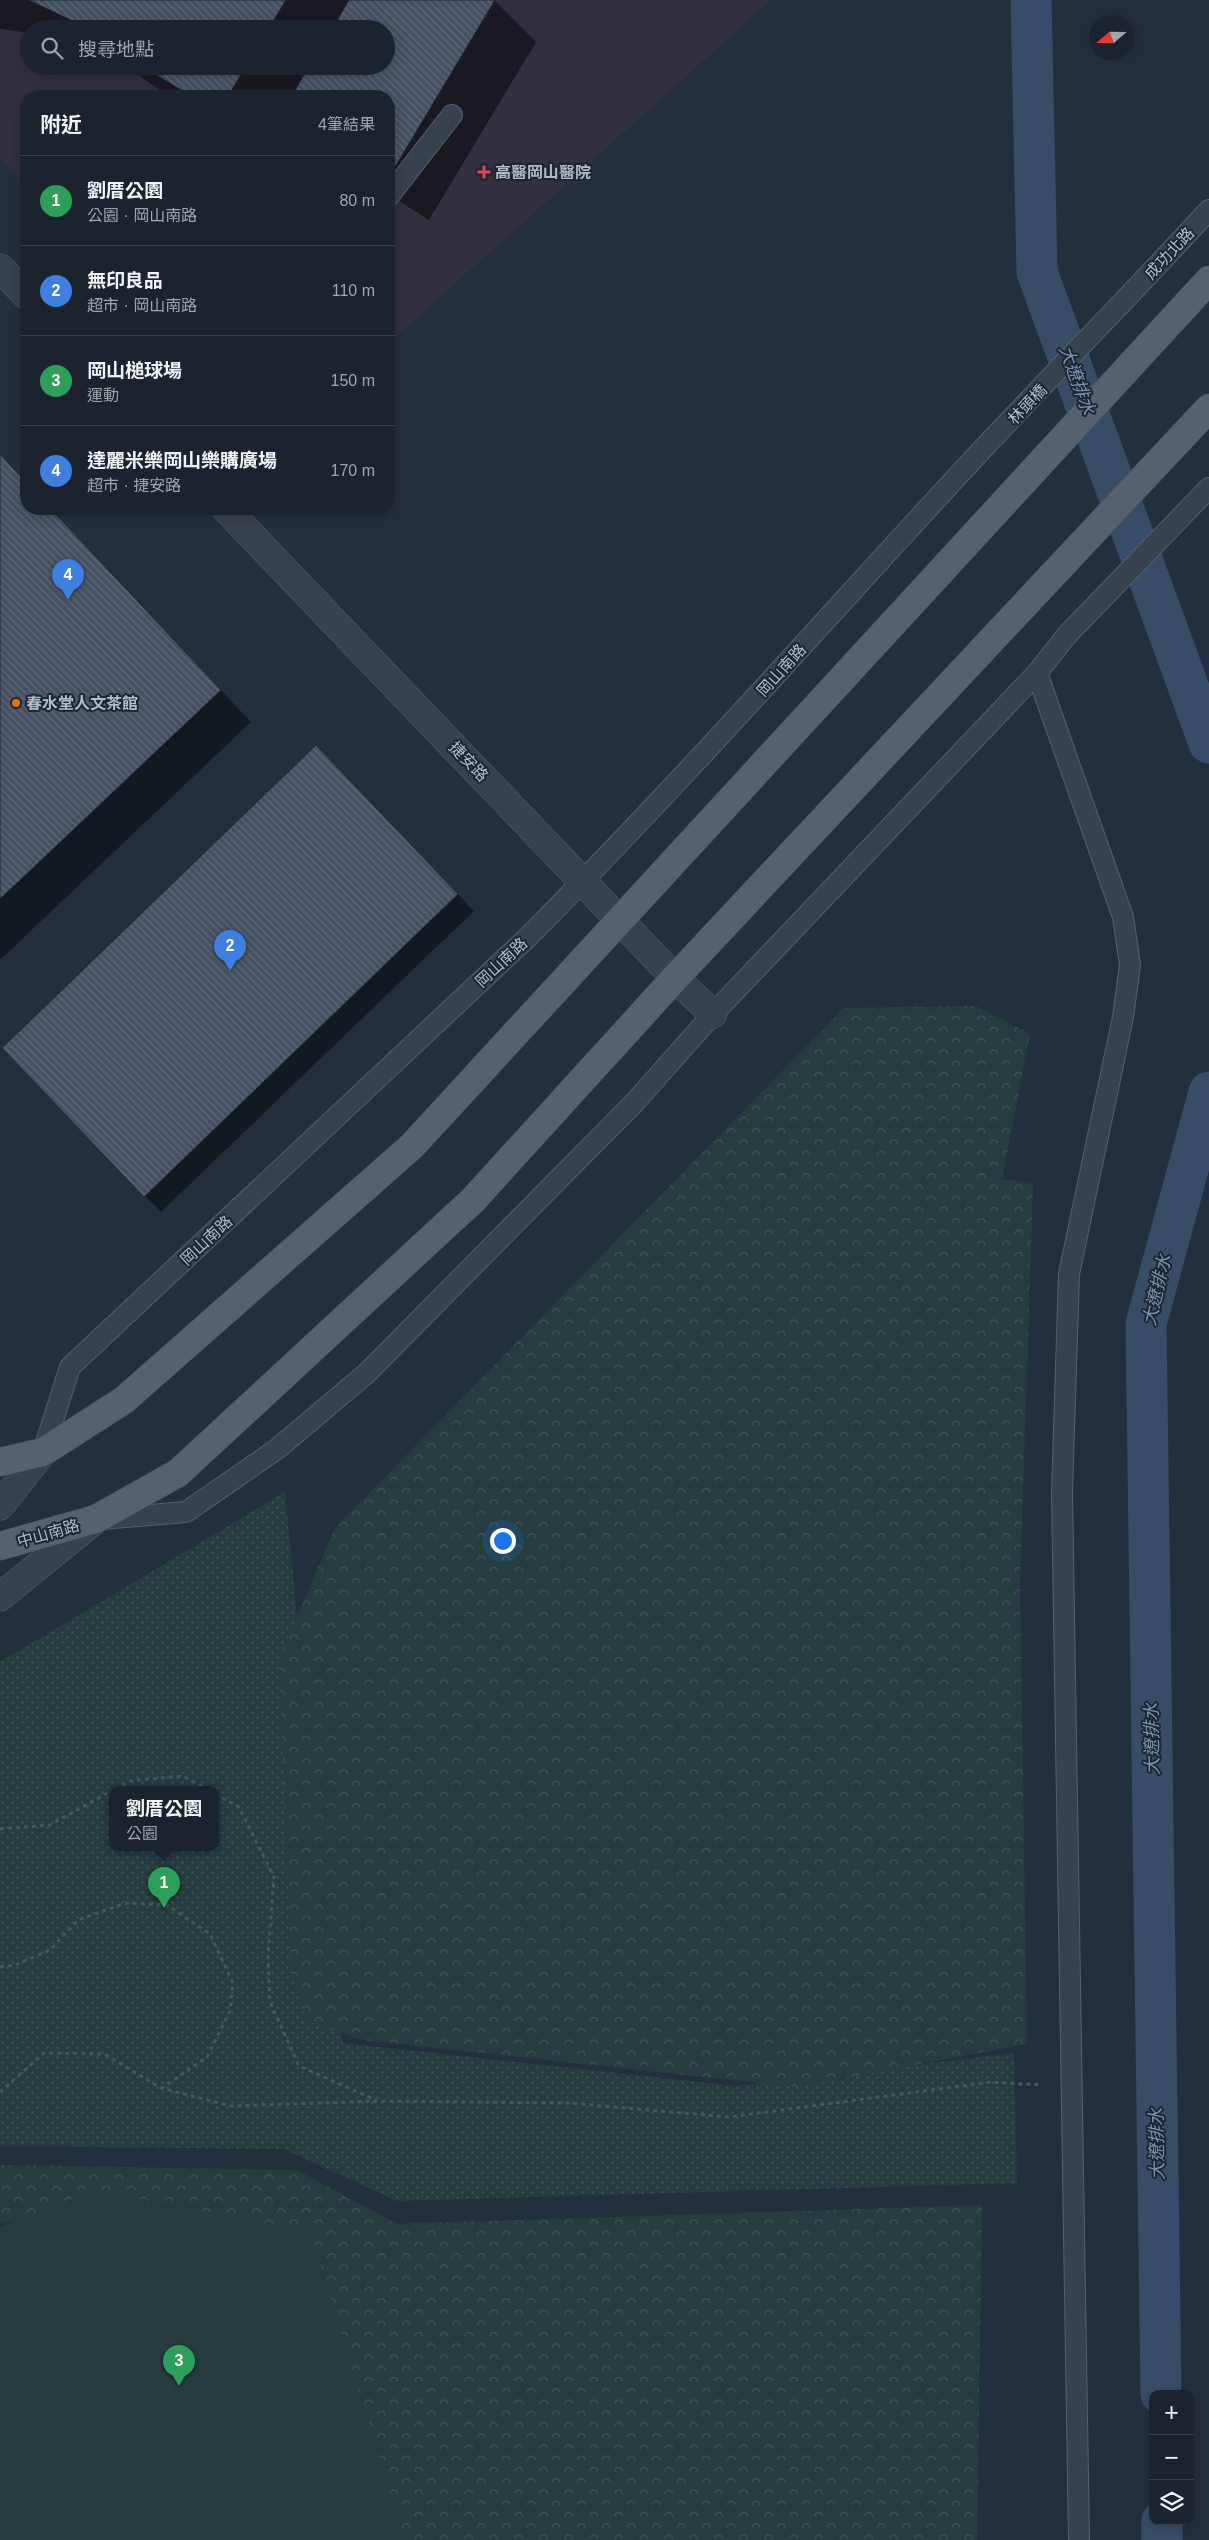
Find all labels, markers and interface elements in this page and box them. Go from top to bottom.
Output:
north arrow [1089,15,1134,60]
search box [20,20,395,75]
icon: search [38,34,66,62]
text: 搜尋地點 [78,39,154,60]
text: 附近 [40,113,82,136]
text: 4筆結果 [318,116,375,133]
place label: 高醫岡山醫院 [495,164,591,181]
marker: 高醫岡山醫院 [477,165,491,179]
text: 劉厝公園 [87,180,163,201]
text: 1 [52,192,60,209]
text: 80 m [339,192,375,209]
text: 公園 · 岡山南路 [87,207,197,224]
street label: 成功北路 [1141,224,1197,283]
text: 無印良品 [87,270,163,291]
text: 2 [52,282,60,299]
text: 110 m [332,282,375,299]
text: 超市 · 岡山南路 [87,297,197,314]
water label: 大遼排水 [1055,343,1099,418]
text: 岡山槌球場 [87,360,182,381]
text: 3 [52,372,60,389]
text: 150 m [331,372,375,389]
street label: 林頭橋 [1005,381,1050,428]
text: 運動 [87,387,119,404]
text: 達麗米樂岡山樂購廣場 [87,450,277,471]
text: 4 [52,462,60,479]
text: 170 m [331,462,375,479]
text: 超市 · 捷安路 [87,477,181,494]
pin: 4 [52,559,84,600]
street label: 岡山南路 [754,641,809,700]
place label: 春水堂人文茶館 [26,695,138,712]
marker: 春水堂人文茶館 [10,697,22,709]
street label: 捷安路 [446,738,491,785]
pin: 2 [214,930,246,971]
street label: 岡山南路 [472,934,531,990]
street label: 岡山南路 [177,1212,236,1268]
water label: 大遼排水 [1139,1252,1175,1327]
street label: 中山南路 [15,1516,81,1550]
your location [490,1528,516,1554]
water label: 大遼排水 [1141,1702,1163,1775]
popup [109,1786,219,1851]
text: 劉厝公園 [126,1798,202,1819]
text: 公園 [126,1825,158,1842]
pin: 1 [148,1867,180,1908]
water label: 大遼排水 [1146,2107,1168,2180]
pin: 3 [163,2345,195,2386]
map controls [1149,2390,1194,2525]
button: + [1149,2390,1194,2435]
button: − [1149,2435,1194,2480]
button: layers [1149,2480,1194,2525]

